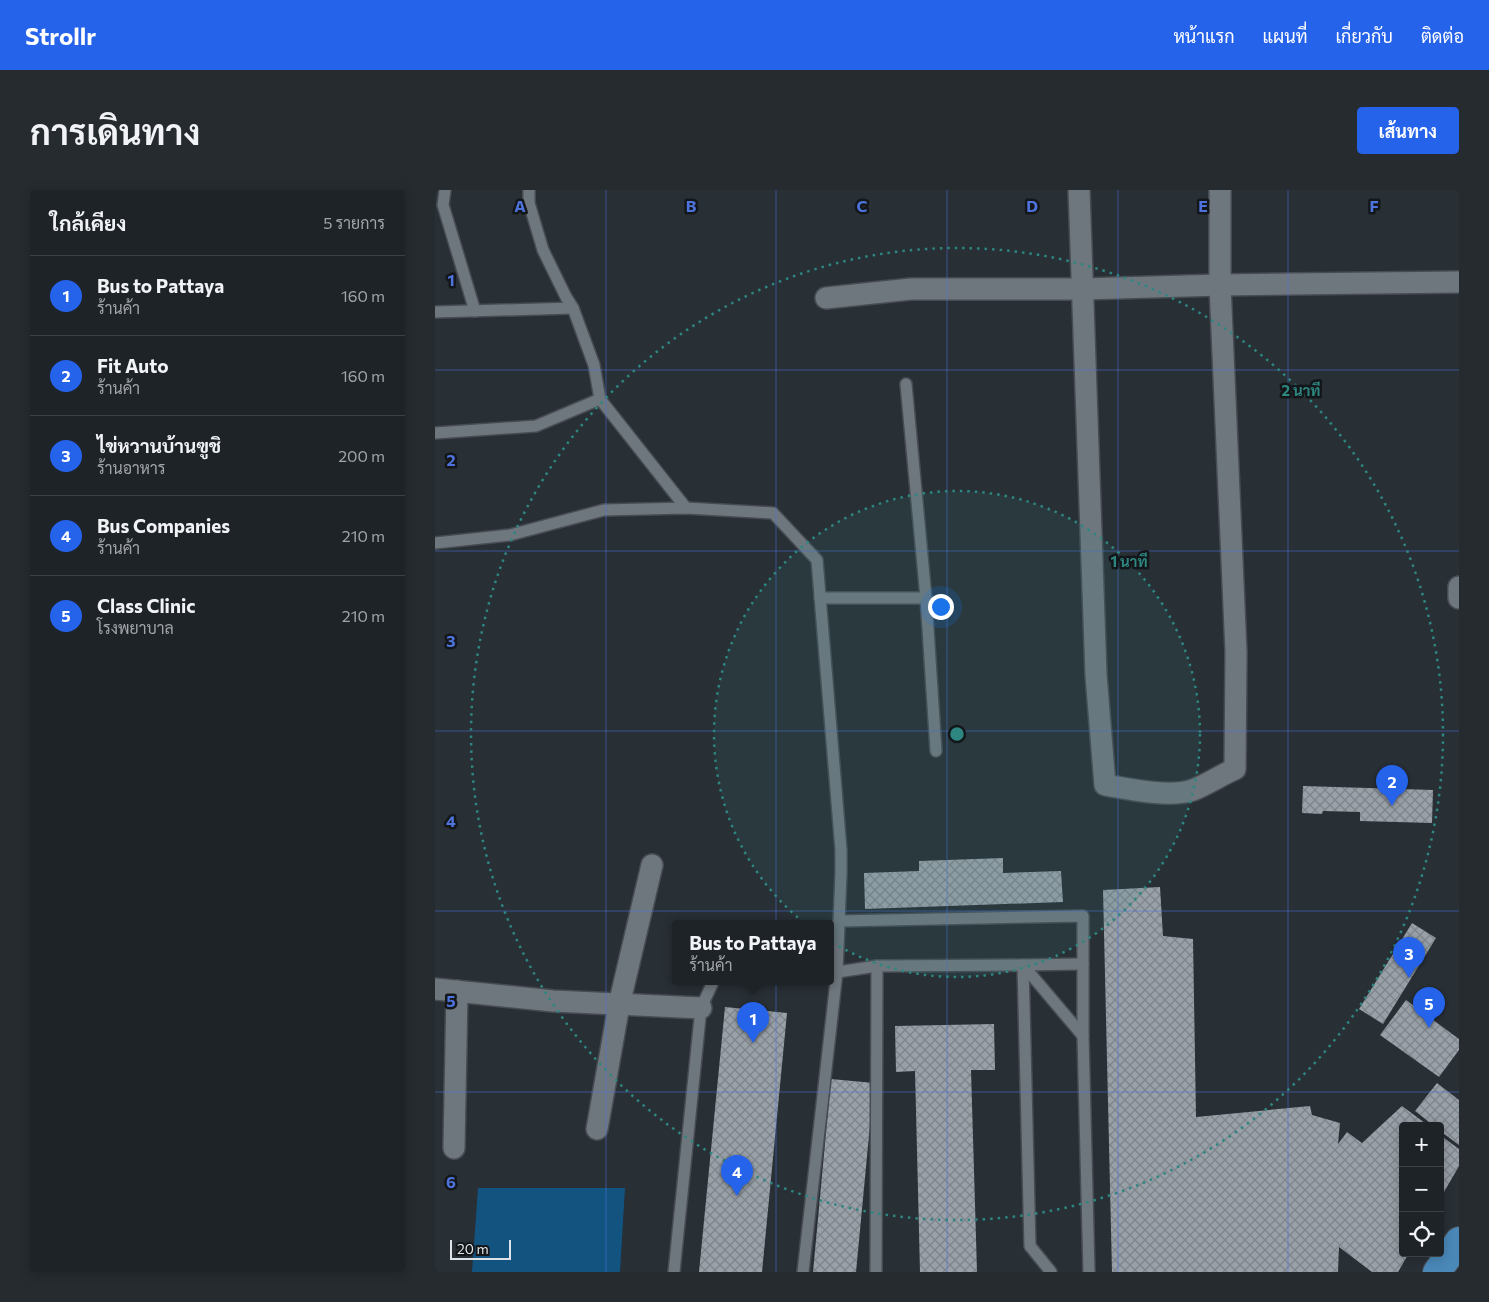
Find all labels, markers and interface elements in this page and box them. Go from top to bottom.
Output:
text: Strollr [25,21,96,50]
text: หน้าแรก [1173,25,1235,47]
text: แผนที่ [1263,25,1307,47]
text: เกี่ยวกับ [1335,25,1393,47]
text: ติดต่อ [1421,25,1464,47]
button: เส้นทาง [1357,107,1459,154]
text: การเดินทาง [30,109,200,152]
text: A [514,196,526,215]
text: B [686,196,697,215]
text: C [857,196,868,215]
text: D [1026,196,1038,215]
text: E [1198,196,1208,215]
text: F [1369,196,1379,215]
text: ใกล้เคียง [50,210,126,235]
text: 5 รายการ [323,213,385,232]
text: 1 [447,270,455,289]
text: Bus to Pattaya [97,274,224,297]
text: 1 [62,286,70,305]
text: 160 m [341,286,385,305]
text: ร้านค้า [97,298,140,317]
text: Fit Auto [97,354,169,377]
text: 2 [61,366,71,385]
text: 160 m [341,366,385,385]
text: ร้านค้า [97,378,140,397]
text: 2 นาที [1282,381,1321,399]
text: ไข่หวานบ้านฃูชิ [97,434,221,457]
text: 3 [61,446,71,465]
text: 200 m [338,446,385,465]
text: 2 [446,450,456,469]
text: ร้านอาหาร [97,458,166,477]
text: Bus Companies [97,514,230,537]
text: 4 [61,526,71,545]
text: 210 m [342,526,385,545]
text: ร้านค้า [97,538,140,557]
text: 1 นาที [1110,552,1148,570]
text: Class Clinic [97,594,195,617]
your location [928,594,954,620]
text: 5 [61,606,71,625]
text: 210 m [342,606,385,625]
text: โรงพยาบาล [97,618,174,637]
text: 3 [446,631,456,650]
centre of rings [948,725,966,743]
pin: 2 [1376,765,1408,806]
text: 4 [446,811,456,830]
popup [672,920,834,985]
text: Bus to Pattaya [689,931,817,954]
pin: 3 [1393,937,1425,978]
text: ร้านค้า [689,955,732,974]
pin: 5 [1413,987,1445,1028]
text: 5 [446,991,456,1010]
pin: 1 [737,1002,769,1043]
map controls [1399,1122,1444,1257]
button: + [1399,1122,1444,1167]
pin: 4 [721,1155,753,1196]
button: − [1399,1167,1444,1212]
text: 6 [446,1172,456,1191]
button: locate [1399,1212,1444,1257]
scale bar [450,1237,511,1260]
text: 20 m [457,1240,489,1257]

